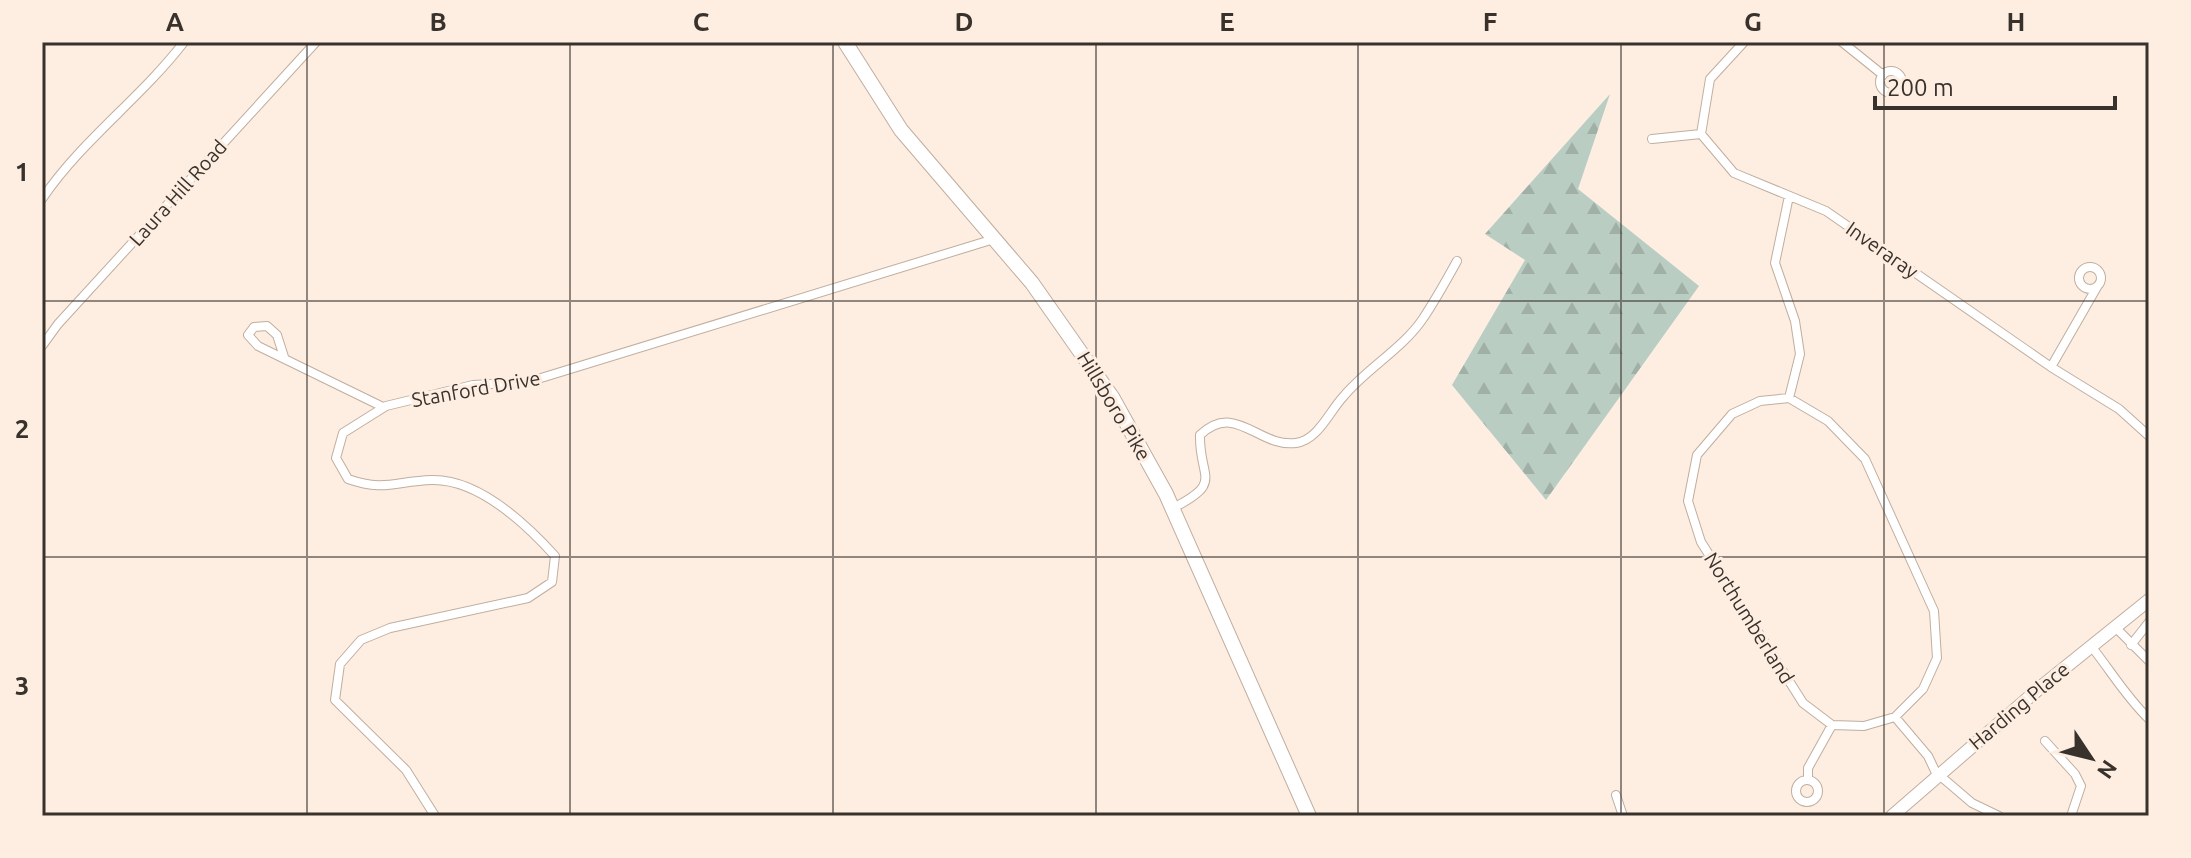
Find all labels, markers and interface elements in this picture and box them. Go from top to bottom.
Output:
text: A [166,7,185,36]
text: B [429,7,447,36]
text: C [693,7,710,36]
text: D [955,7,973,36]
text: E [1219,7,1235,36]
text: F [1483,7,1497,36]
text: G [1744,7,1762,36]
text: H [2007,7,2025,36]
scale bar [1875,60,2115,110]
text: 200 m [1887,74,1954,101]
street label: Laura Hill Road [124,135,231,250]
text: 1 [15,157,29,186]
street label: Inveraray [1842,216,1923,283]
street label: Hillsboro Pike [1073,347,1156,464]
street label: Stanford Drive [410,366,542,411]
text: 2 [15,414,29,443]
street label: Northumberland [1700,548,1799,688]
street label: Harding Place [1964,657,2073,754]
text: 3 [15,671,29,700]
north arrow [2051,718,2131,798]
text: N [2093,756,2123,784]

